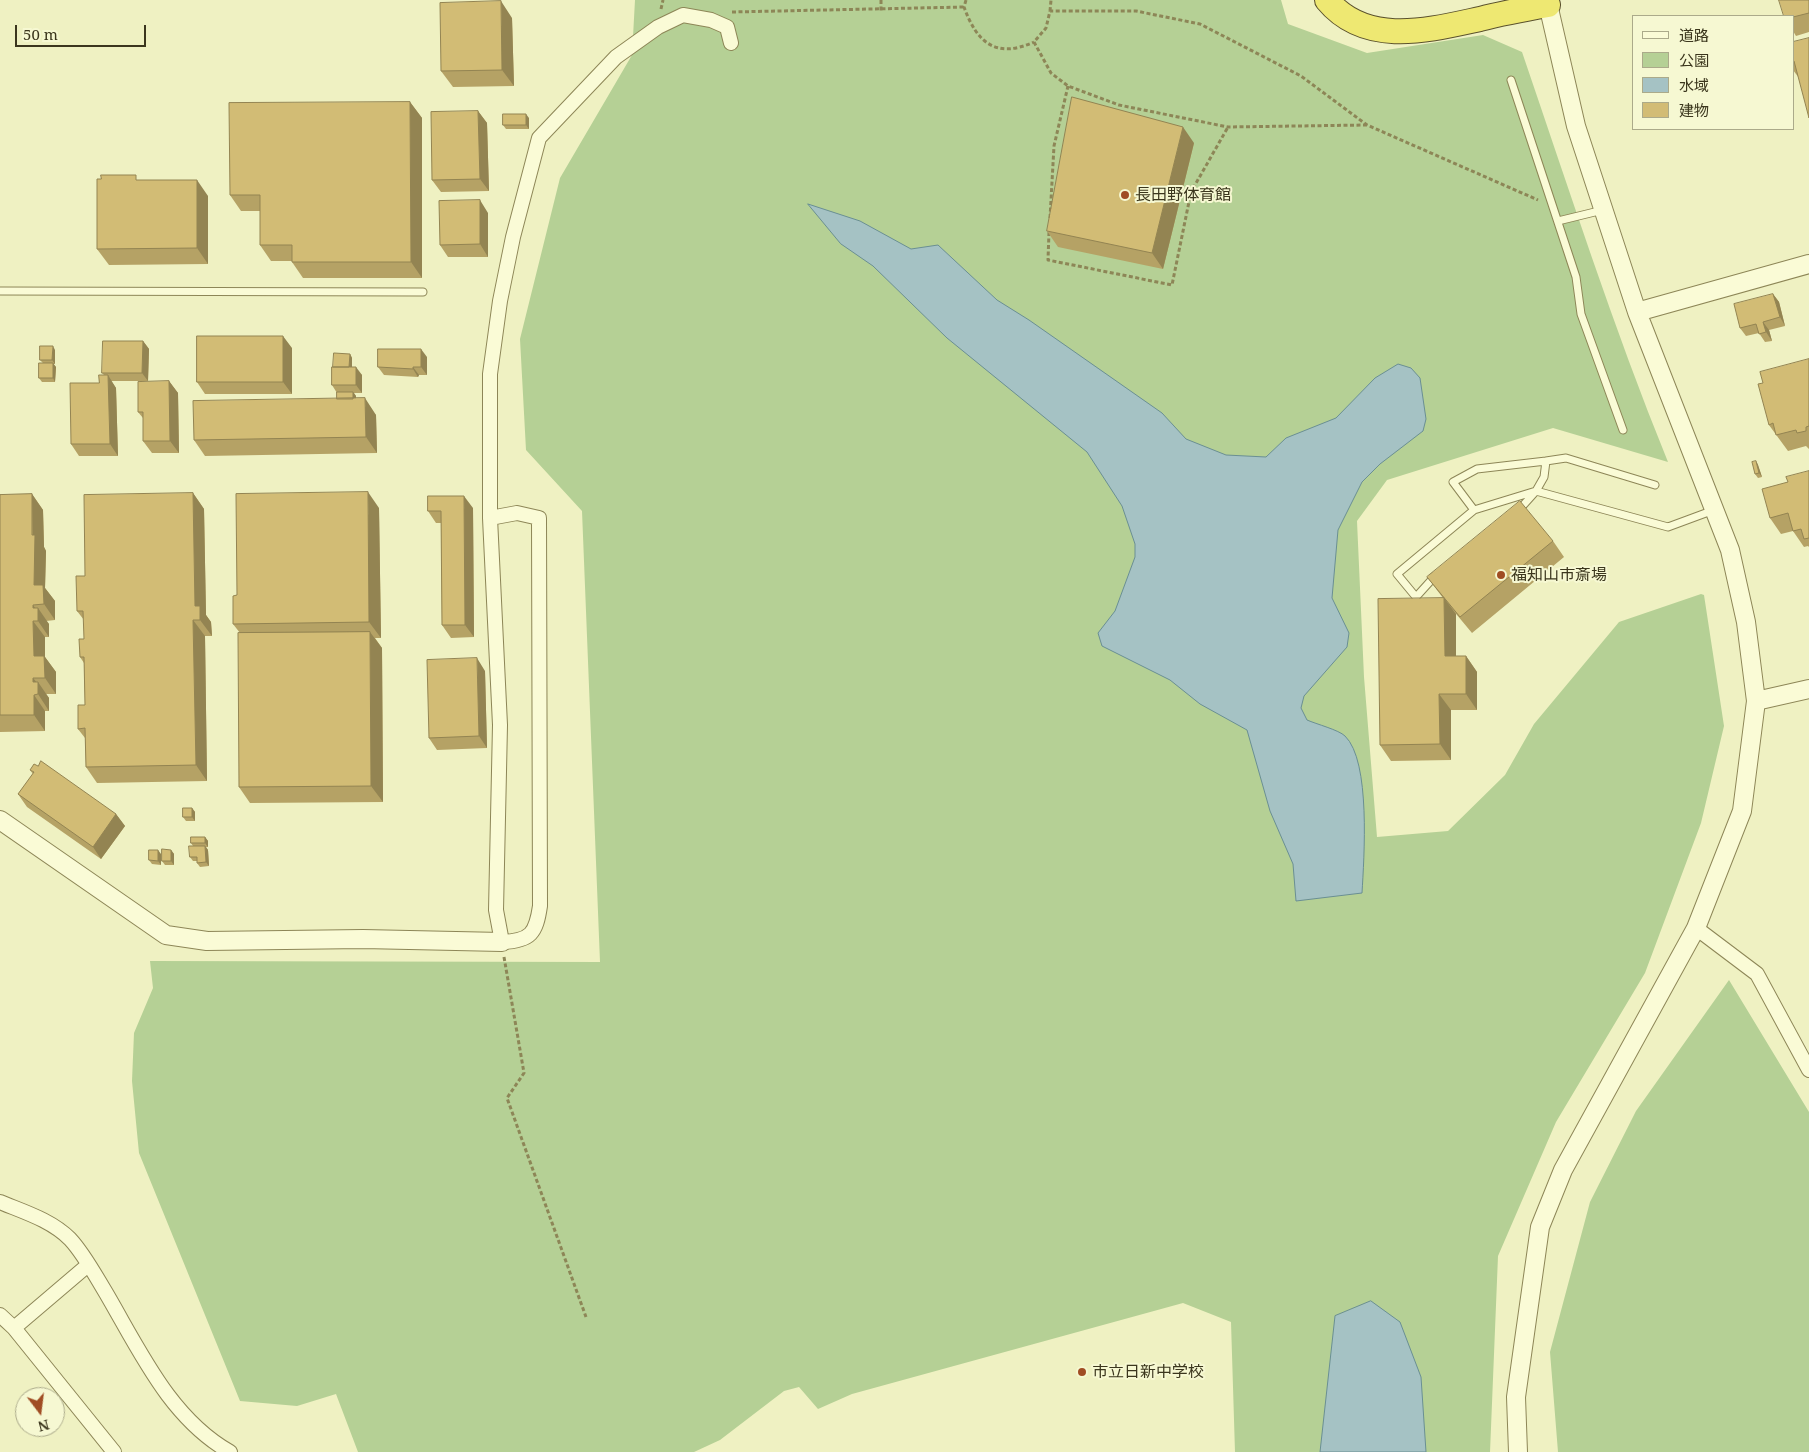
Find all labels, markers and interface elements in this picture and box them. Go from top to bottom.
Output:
scale bar [18,15,149,47]
legend [1632,15,1794,130]
text: 50 m [23,24,58,44]
text: 道路 [1679,25,1709,45]
text: 公園 [1679,50,1709,70]
text: 水域 [1679,75,1709,95]
text: 建物 [1679,100,1709,120]
place label: 長田野体育館 [1135,185,1231,205]
marker: 長田野体育館 [1119,189,1131,201]
place label: 福知山市斎場 [1511,565,1607,585]
marker: 福知山市斎場 [1495,569,1507,581]
place label: 市立日新中学校 [1092,1362,1204,1382]
marker: 市立日新中学校 [1076,1366,1088,1378]
north arrow [15,1387,65,1437]
text: N [36,1415,52,1437]

